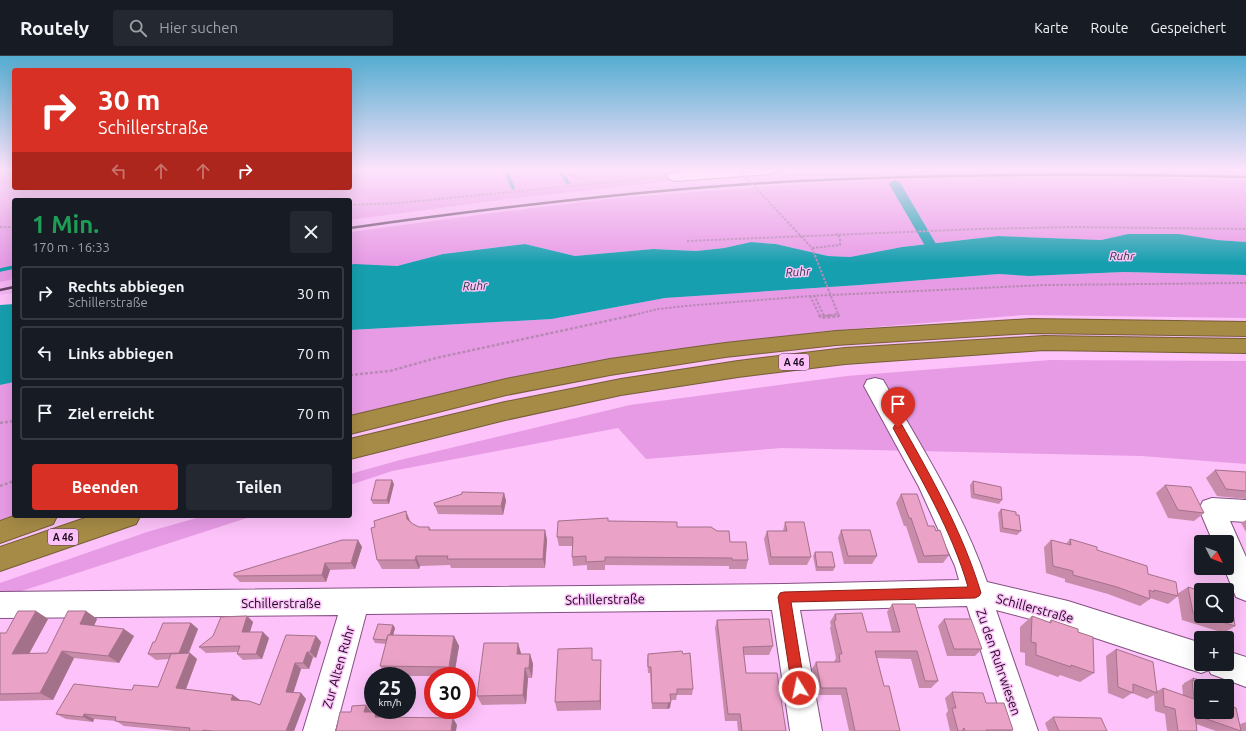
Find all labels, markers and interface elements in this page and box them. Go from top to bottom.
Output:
search box [113,10,393,46]
text: Routely [20,17,89,39]
icon: search [127,17,149,39]
text: Hier suchen [159,19,238,36]
text: Karte [1034,20,1068,36]
text: Route [1090,20,1129,36]
text: Gespeichert [1151,20,1226,36]
icon: right [32,84,84,136]
text: 30 m [98,84,160,115]
text: Schillerstraße [98,117,208,137]
icon: left [108,160,130,182]
icon: ahead [150,160,172,182]
icon: ahead [192,160,214,182]
icon: right [234,160,256,182]
text: 1 Min. [32,211,99,238]
button: close [290,211,332,253]
text: 170 m · 16:33 [32,240,110,254]
water label: Ruhr [1109,249,1135,262]
water label: Ruhr [785,264,811,279]
text: Rechts abbiegen [68,278,185,295]
water label: Ruhr [462,279,488,292]
icon: right [34,282,56,304]
text: 30 m [297,285,330,302]
text: Schillerstraße [68,295,148,309]
icon: left [34,342,56,364]
text: Links abbiegen [68,345,173,362]
text: 70 m [297,345,330,362]
road number: A 46 [779,354,809,370]
pin [881,387,915,428]
icon: arrive [887,393,909,415]
icon: arrive [34,402,56,424]
text: Ziel erreicht [68,405,154,422]
text: 70 m [297,405,330,422]
button: Beenden [32,464,178,510]
button: Teilen [186,464,332,510]
road number: A 46 [48,529,78,545]
north arrow [1194,535,1234,575]
map controls [1194,535,1234,719]
button: search [1194,583,1234,623]
street label: Schillerstraße [565,591,645,607]
street label: Schillerstraße [995,591,1075,625]
street label: Schillerstraße [241,596,321,610]
street label: Zu den Ruhrwiesen [974,607,1024,717]
street label: Zur Alten Ruhr [320,624,356,710]
button: + [1194,631,1234,671]
speed limit sign: 30 [424,667,476,719]
position arrow [778,667,820,709]
text: 25 [379,676,401,699]
button: − [1194,679,1234,719]
text: km/h [378,697,402,708]

